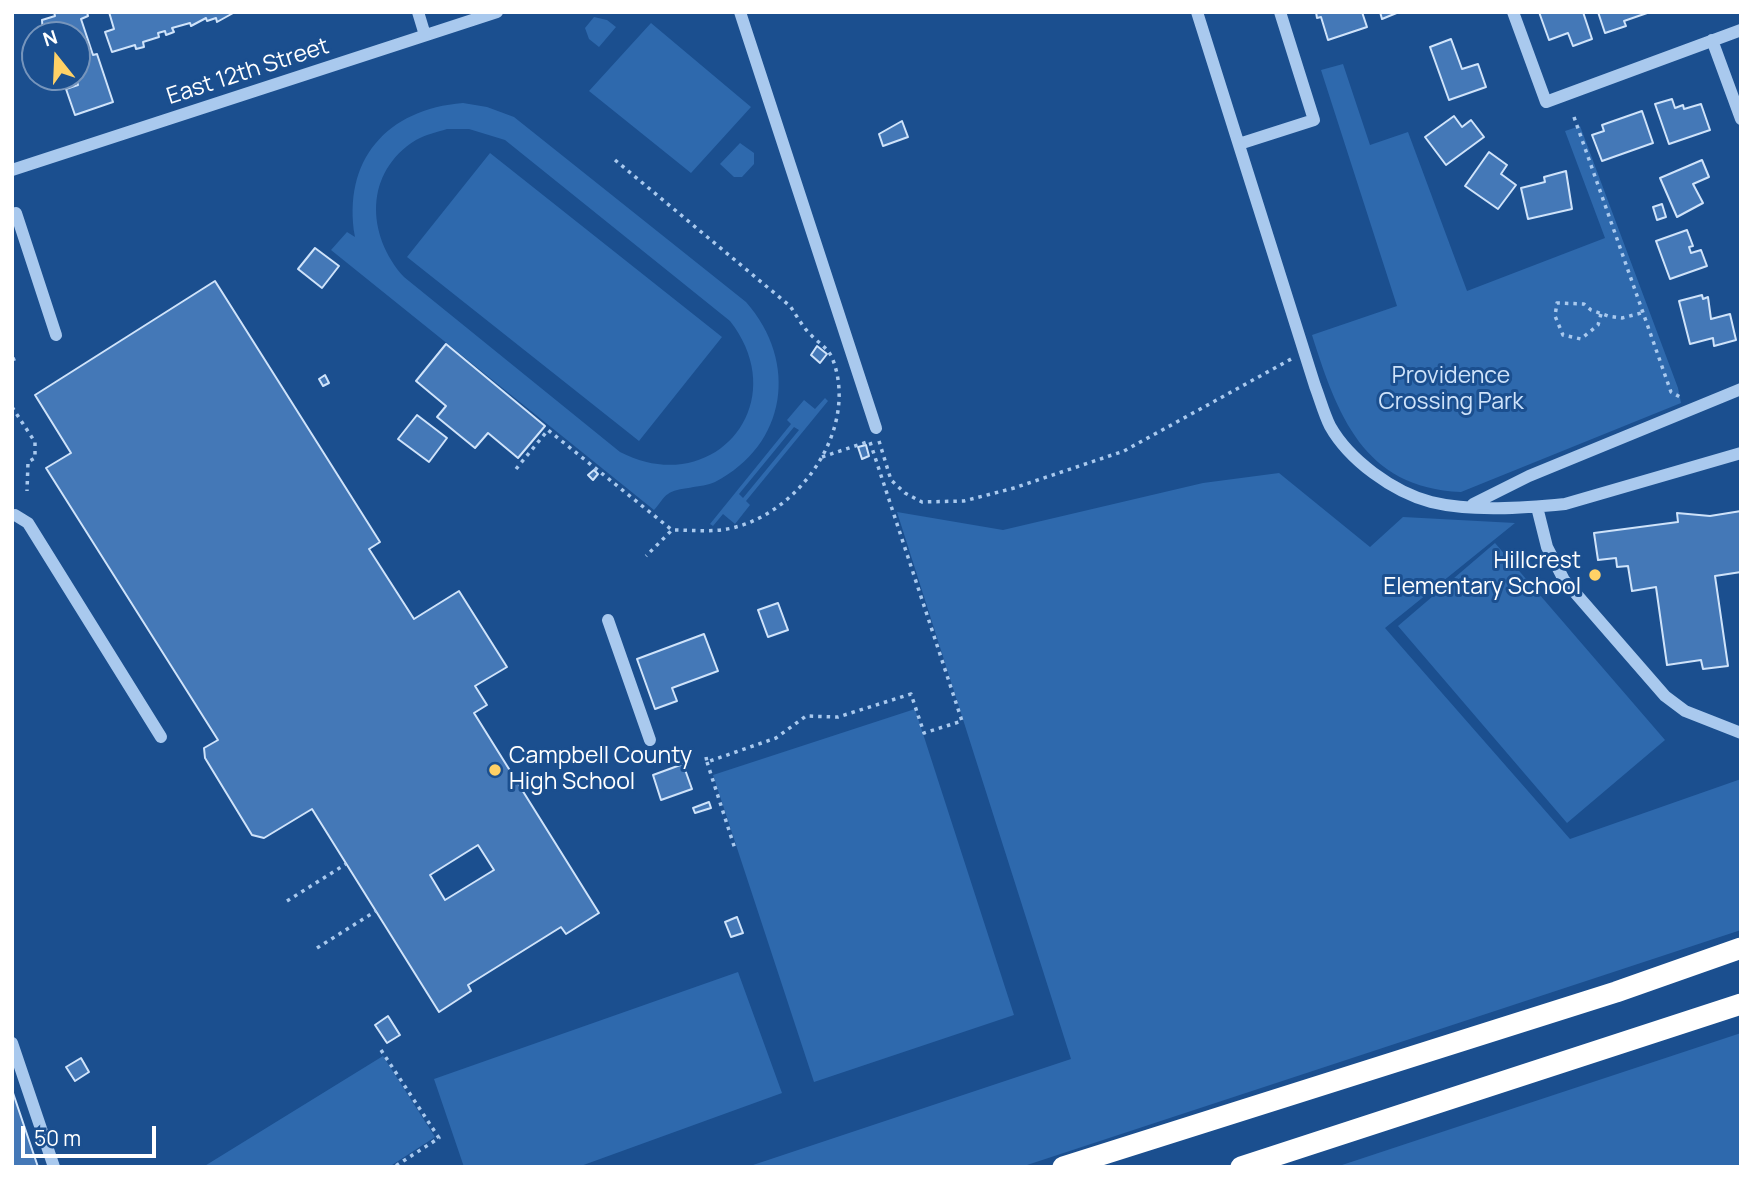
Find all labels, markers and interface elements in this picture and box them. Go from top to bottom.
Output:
north arrow [21,21,91,91]
text: N [40,23,61,52]
street label: East 12th Street [163,33,333,111]
park label: Providence Crossing Park [1378,363,1524,417]
place label: Hillcrest Elementary School [1383,548,1581,602]
marker: Hillcrest Elementary School [1587,567,1603,583]
place label: Campbell County High School [509,743,692,797]
marker: Campbell County High School [487,762,503,778]
scale bar [24,1112,159,1156]
text: 50 m [34,1124,81,1152]

